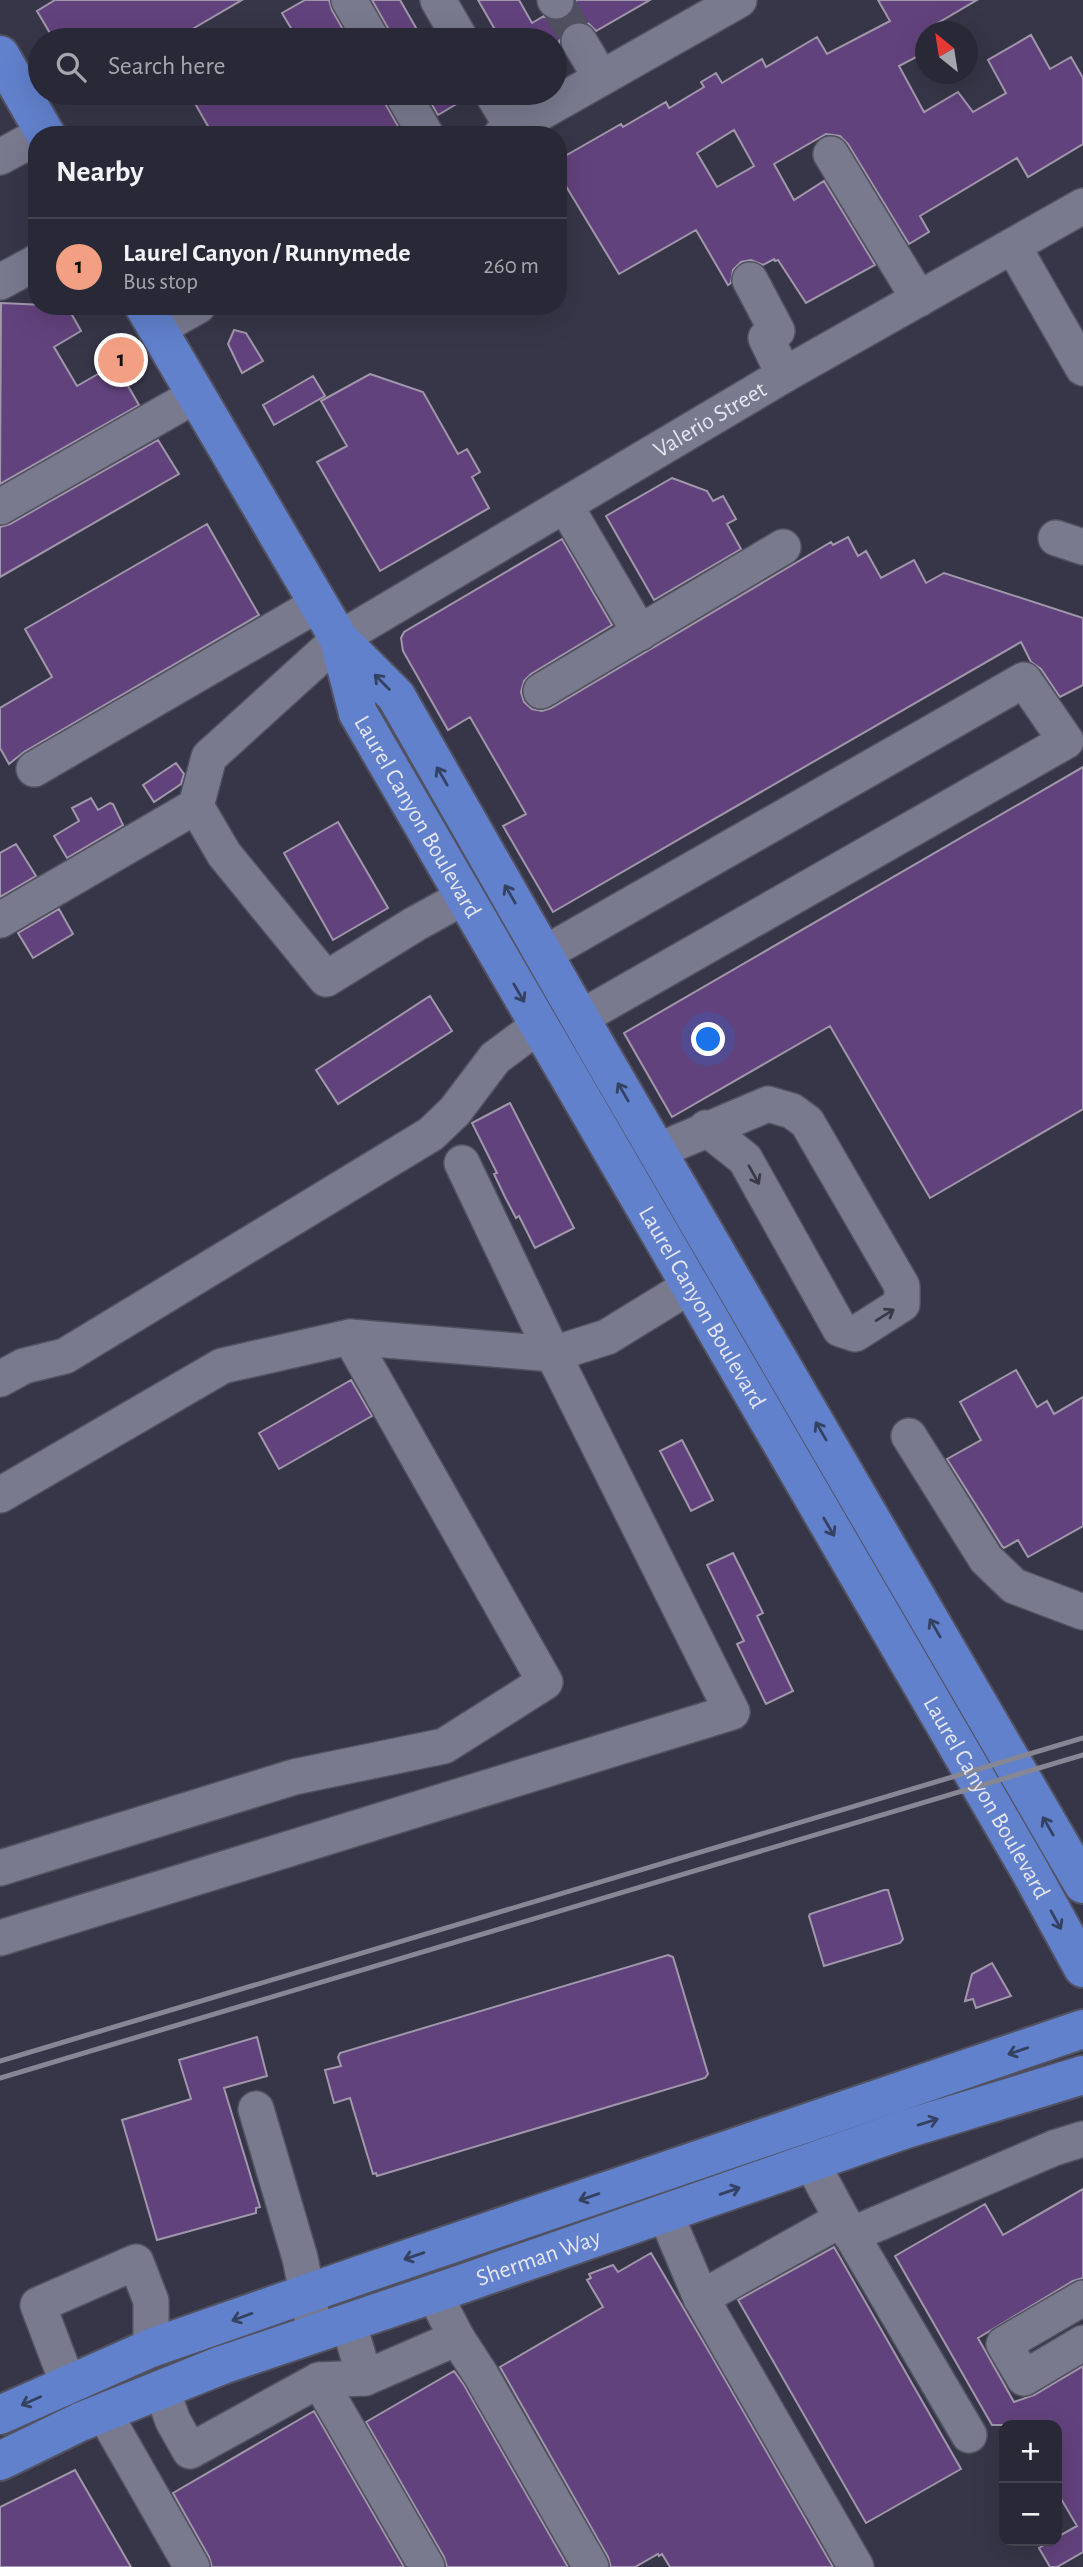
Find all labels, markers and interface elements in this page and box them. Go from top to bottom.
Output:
north arrow [915,21,978,84]
search box [28,28,567,105]
icon: search [52,48,90,86]
text: Search here [108,53,226,79]
text: Nearby [56,157,144,187]
text: Laurel Canyon / Runnymede [123,240,410,266]
text: 1 [75,255,83,278]
text: 260 m [483,255,539,278]
text: Bus stop [123,271,198,294]
pin: 1 [98,334,144,386]
street label: Valerio Street [650,377,771,462]
one-way arrow [374,674,391,691]
street label: Laurel Canyon Boulevard [349,712,485,922]
one-way arrow [435,767,449,787]
one-way arrow [503,885,517,905]
one-way arrow [513,982,526,1003]
your location [691,1022,725,1056]
one-way arrow [616,1082,630,1102]
one-way arrow [748,1164,761,1185]
street label: Laurel Canyon Boulevard [634,1202,770,1413]
one-way arrow [875,1307,894,1322]
one-way arrow [814,1422,828,1442]
one-way arrow [822,1516,836,1536]
one-way arrow [928,1619,942,1639]
street label: Laurel Canyon Boulevard [918,1693,1054,1903]
one-way arrow [1041,1816,1055,1836]
one-way arrow [1050,1909,1063,1930]
one-way arrow [1008,2046,1030,2058]
one-way arrow [917,2115,939,2128]
one-way arrow [718,2184,740,2196]
one-way arrow [579,2192,601,2204]
street label: Sherman Way [473,2226,604,2291]
one-way arrow [403,2251,425,2264]
one-way arrow [231,2312,253,2324]
one-way arrow [20,2395,42,2408]
map controls [999,2420,1062,2546]
button: + [999,2420,1062,2483]
button: − [999,2483,1062,2546]

